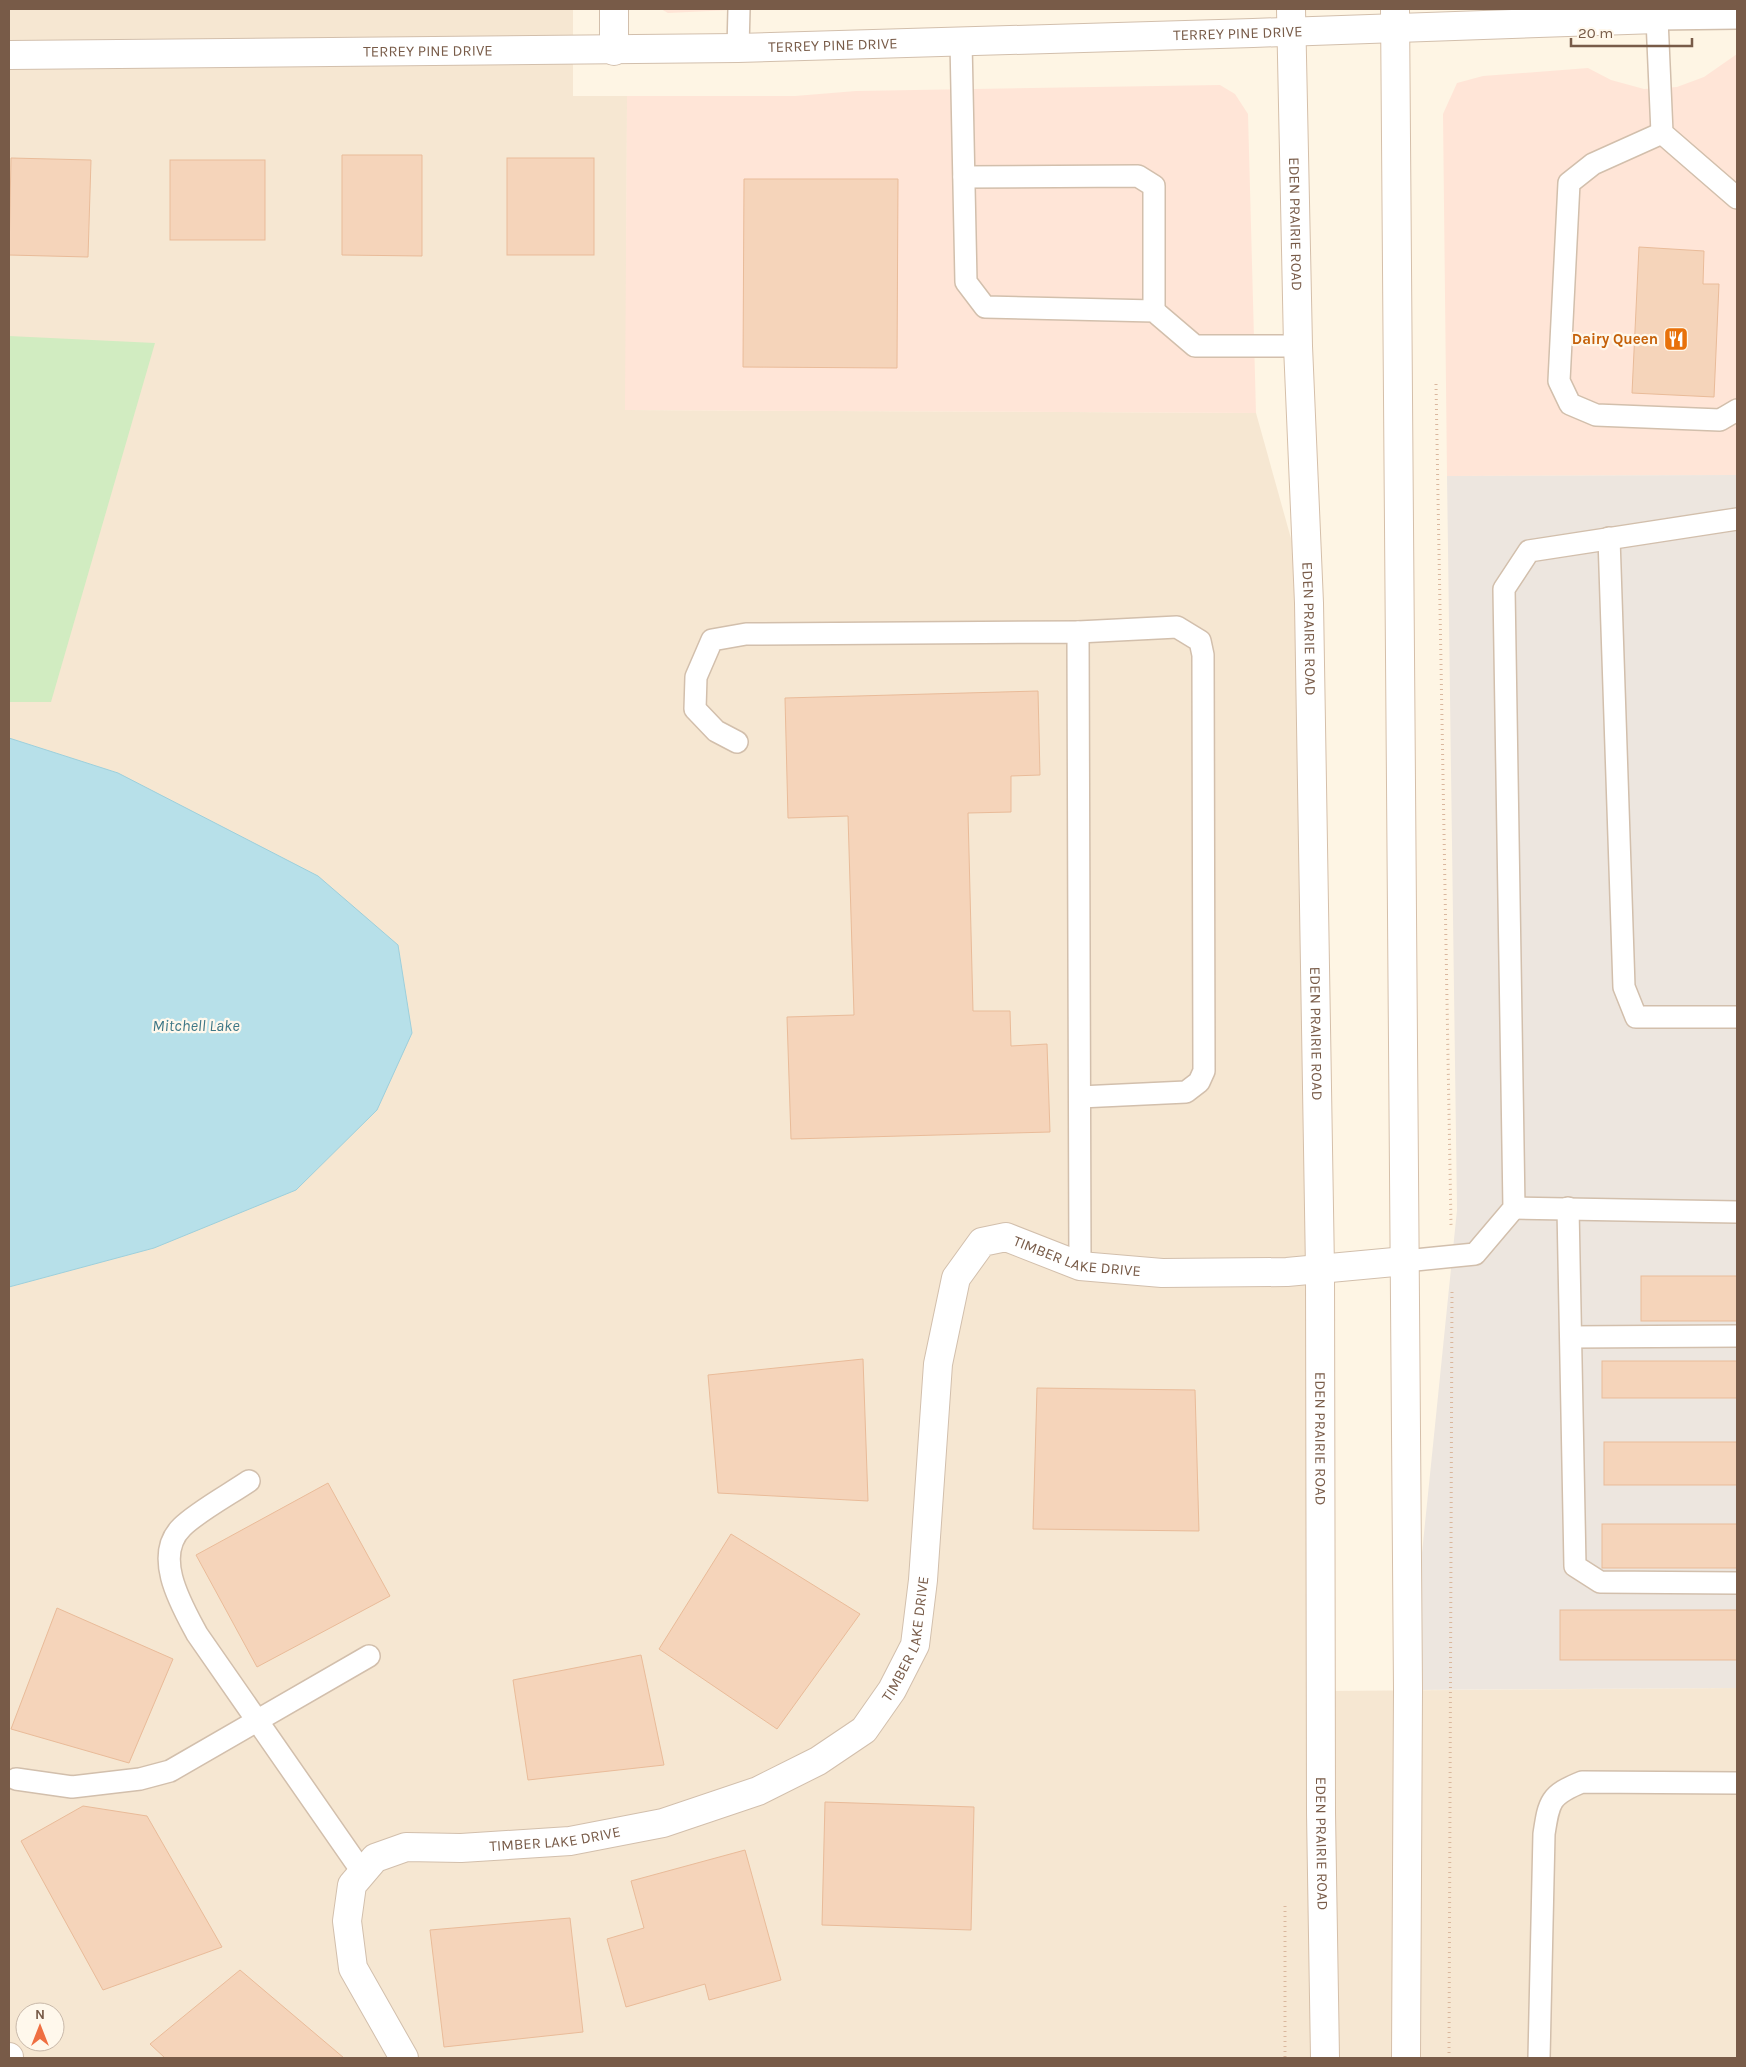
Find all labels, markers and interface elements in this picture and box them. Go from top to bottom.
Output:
scale bar [1571,15,1692,47]
street label: TERREY PINE DRIVE [1173,22,1303,44]
text: 20 m [1578,24,1613,42]
street label: TERREY PINE DRIVE [768,34,898,56]
street label: TERREY PINE DRIVE [363,41,493,61]
street label: EDEN PRAIRIE ROAD [1285,157,1306,291]
restaurant icon: Dairy Queen [1663,326,1689,352]
place label: Dairy Queen [1572,330,1658,348]
street label: EDEN PRAIRIE ROAD [1298,561,1320,696]
street label: EDEN PRAIRIE ROAD [1306,967,1326,1101]
water label: Mitchell Lake [152,1016,240,1035]
street label: TIMBER LAKE DRIVE [1011,1232,1142,1280]
street label: EDEN PRAIRIE ROAD [1311,1372,1329,1505]
street label: TIMBER LAKE DRIVE [878,1575,932,1705]
street label: EDEN PRAIRIE ROAD [1312,1777,1332,1911]
street label: TIMBER LAKE DRIVE [489,1822,622,1855]
north arrow [15,2002,65,2052]
text: N [35,2006,45,2023]

